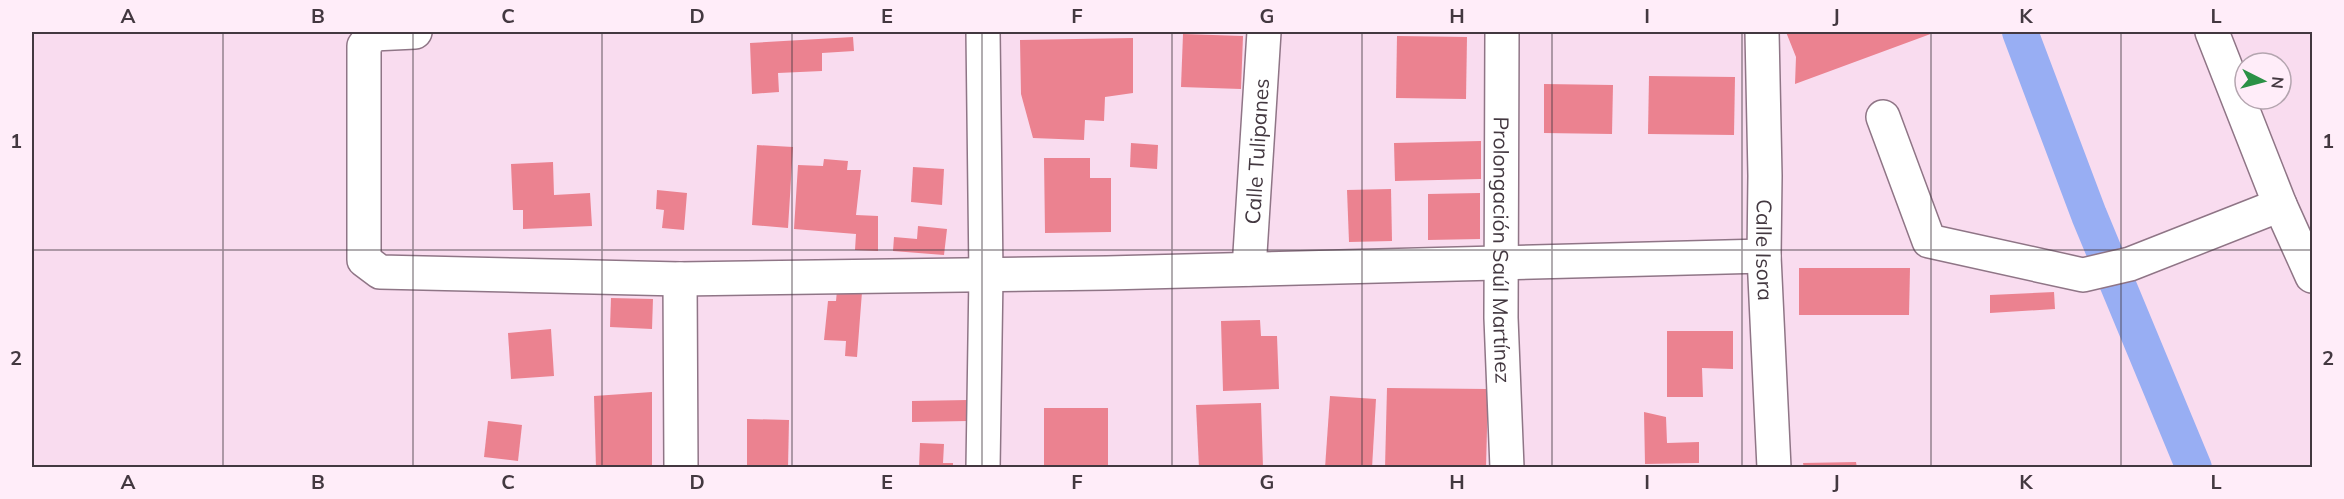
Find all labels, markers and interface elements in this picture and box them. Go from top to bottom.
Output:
text: A [121,3,136,28]
text: B [311,3,325,28]
text: C [501,3,515,28]
text: D [689,3,705,28]
text: E [881,3,893,28]
text: F [1071,3,1083,28]
text: G [1260,3,1274,28]
text: H [1449,3,1465,28]
text: I [1644,3,1650,28]
text: J [1832,3,1840,28]
text: K [2019,3,2033,28]
text: L [2210,3,2222,28]
north arrow [2233,51,2293,111]
text: N [2267,76,2288,90]
street label: Calle Tulipanes [1239,77,1274,225]
street label: Prolongación Saúl Martínez [1488,117,1517,384]
text: 1 [10,128,22,153]
text: 1 [2322,128,2334,153]
street label: Calle Isora [1751,199,1779,301]
text: 2 [10,345,22,370]
text: 2 [2322,345,2334,370]
text: A [121,469,136,494]
text: B [311,469,325,494]
text: C [501,469,515,494]
text: D [689,469,705,494]
text: E [881,469,893,494]
text: F [1071,469,1083,494]
text: G [1260,469,1274,494]
text: H [1449,469,1465,494]
text: I [1644,469,1650,494]
text: J [1832,469,1840,494]
text: K [2019,469,2033,494]
text: L [2210,469,2222,494]

